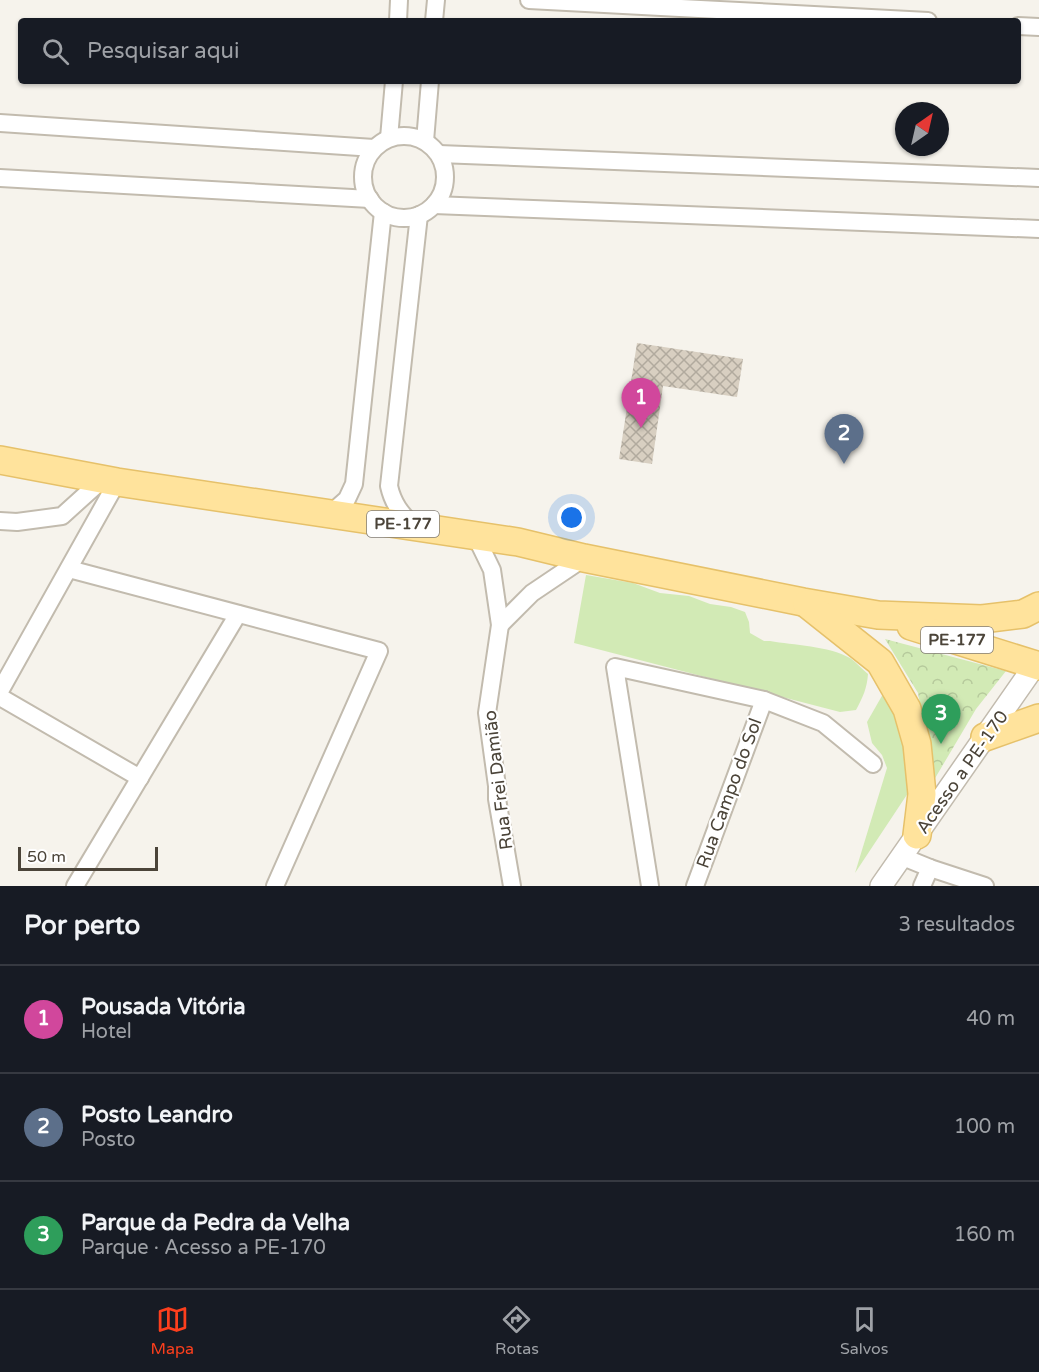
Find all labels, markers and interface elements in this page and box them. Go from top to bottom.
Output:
search box [18,18,1021,84]
icon: search [39,35,72,68]
text: Pesquisar aqui [87,38,239,64]
north arrow [895,102,949,156]
pin: 1 [622,378,660,428]
pin: 2 [824,414,864,464]
your location [557,503,586,532]
road number: PE-177 [367,511,439,537]
road number: PE-177 [921,627,993,653]
pin: 3 [922,694,960,744]
street label: Acesso a PE-170 [911,706,1013,838]
street label: Rua Frei Damião [479,709,517,851]
street label: Rua Campo do Sol [692,715,766,871]
scale bar [18,844,158,872]
text: 50 m [27,847,66,867]
text: Por perto [24,910,140,941]
text: 3 resultados [899,913,1015,937]
text: Pousada Vitória [81,994,246,1020]
text: 1 [37,1007,50,1031]
text: 40 m [966,1007,1015,1031]
text: Hotel [81,1020,132,1044]
text: Posto Leandro [81,1102,233,1128]
text: 2 [37,1115,50,1139]
text: 100 m [954,1115,1015,1139]
text: Posto [81,1128,136,1152]
text: Parque da Pedra da Velha [81,1210,350,1236]
text: 3 [37,1223,50,1247]
text: 160 m [954,1223,1015,1247]
text: Parque · Acesso a PE-170 [81,1236,326,1260]
tab: Mapa [151,1303,194,1359]
tab: Rotas [495,1303,539,1359]
tab: Salvos [840,1303,889,1359]

